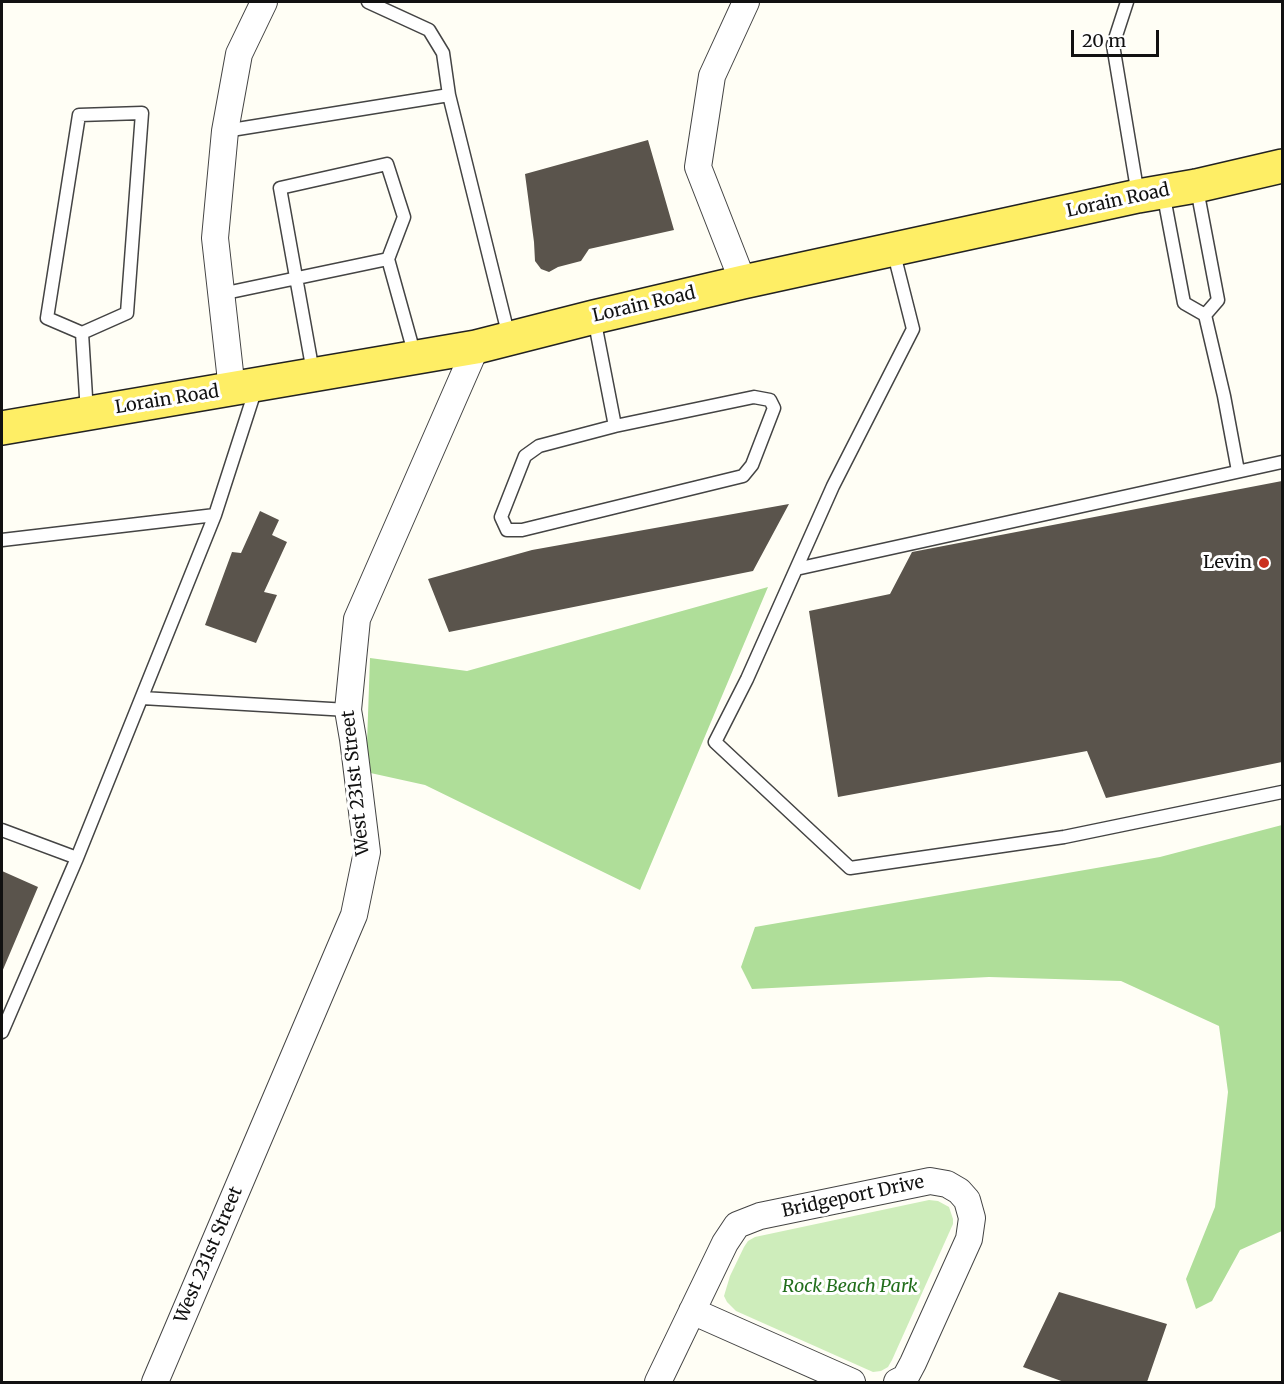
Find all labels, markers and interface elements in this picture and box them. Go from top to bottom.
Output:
scale bar [1074,18,1162,56]
text: 20 m [1082,29,1126,52]
street label: Lorain Road [1064,180,1172,222]
street label: Lorain Road [590,283,698,327]
street label: Lorain Road [113,381,221,419]
place label: Levin [1203,552,1252,574]
marker: Levin [1257,556,1271,570]
street label: West 231st Street [338,709,374,857]
street label: Bridgeport Drive [780,1171,926,1223]
street label: West 231st Street [171,1184,247,1326]
park label: Rock Beach Park [782,1276,918,1298]

